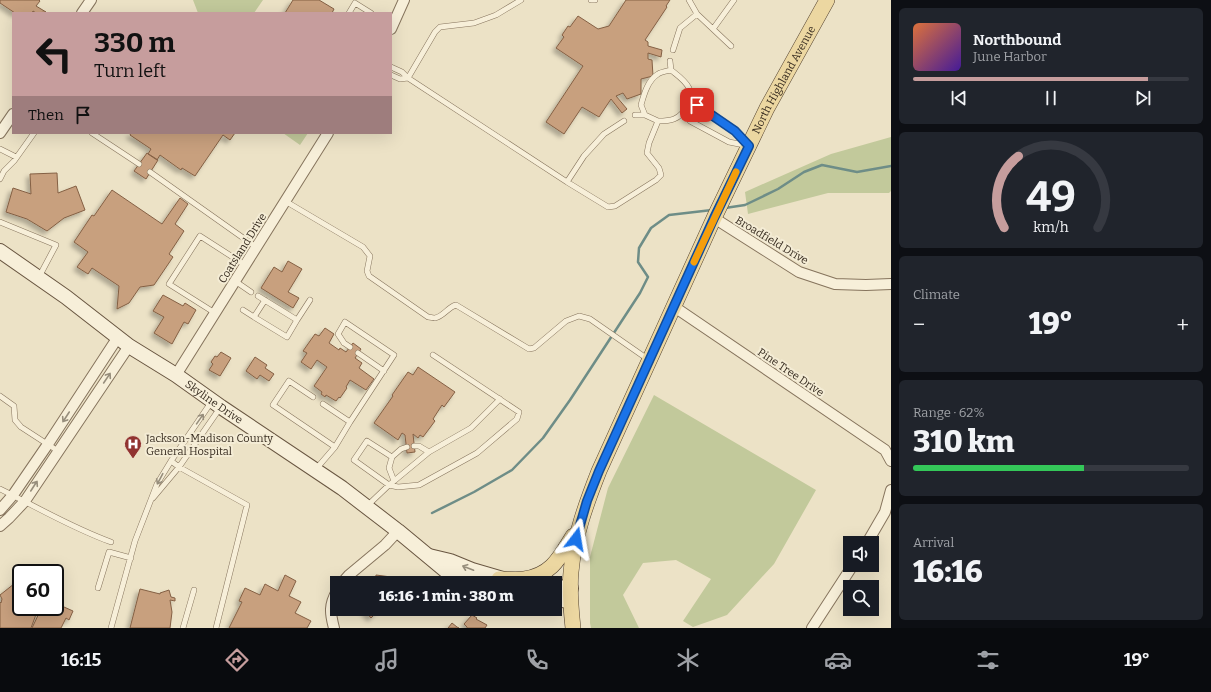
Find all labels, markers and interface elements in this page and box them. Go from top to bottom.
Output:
street label: North Highland Avenue [750,24,818,136]
text: 330 m [94,26,175,59]
icon: left [28,28,80,80]
text: Northbound [973,31,1061,49]
text: June Harbor [973,49,1047,64]
text: Turn left [94,60,166,82]
icon: previous [948,87,970,109]
icon: pause [1040,87,1062,109]
icon: next [1132,87,1154,109]
pin [680,88,714,122]
icon: arrive [686,94,708,116]
icon: arrive [72,104,94,126]
text: Then [28,106,64,124]
text: 49 [1026,172,1076,222]
street label: Coatsland Drive [216,211,269,286]
street label: Broadfield Drive [733,214,810,267]
text: km/h [1033,219,1069,236]
text: Climate [913,287,960,302]
text: 19° [1029,306,1073,342]
text: − [913,311,925,338]
text: + [1176,311,1189,338]
street label: Pine Tree Drive [755,345,826,399]
one-way arrow [103,373,111,384]
street label: Skyline Drive [182,378,245,427]
text: Range · 62% [913,405,984,420]
one-way arrow [61,411,69,423]
one-way arrow [196,413,204,425]
text: 310 km [913,424,1014,460]
place label: Jackson-Madison County General Hospital [145,432,273,458]
hospital icon: Jackson-Madison County General Hospital [123,434,143,459]
one-way arrow [155,473,163,485]
one-way arrow [31,480,39,492]
position arrow [555,518,597,560]
text: Arrival [913,535,954,550]
map controls [843,536,879,616]
button: sound [843,536,879,572]
text: 16:16 [913,554,983,590]
one-way arrow [462,563,474,571]
speed limit sign: 60 [12,564,64,616]
button: search [843,580,879,616]
text: 16:16 · 1 min · 380 m [379,587,513,605]
icon: directions [223,646,251,674]
icon: music [373,646,401,674]
icon: phone [523,646,551,674]
icon: climate [674,646,702,674]
icon: car [824,646,852,674]
icon: filters [974,646,1002,674]
text: 16:15 [61,649,101,671]
text: 19° [1124,649,1150,671]

